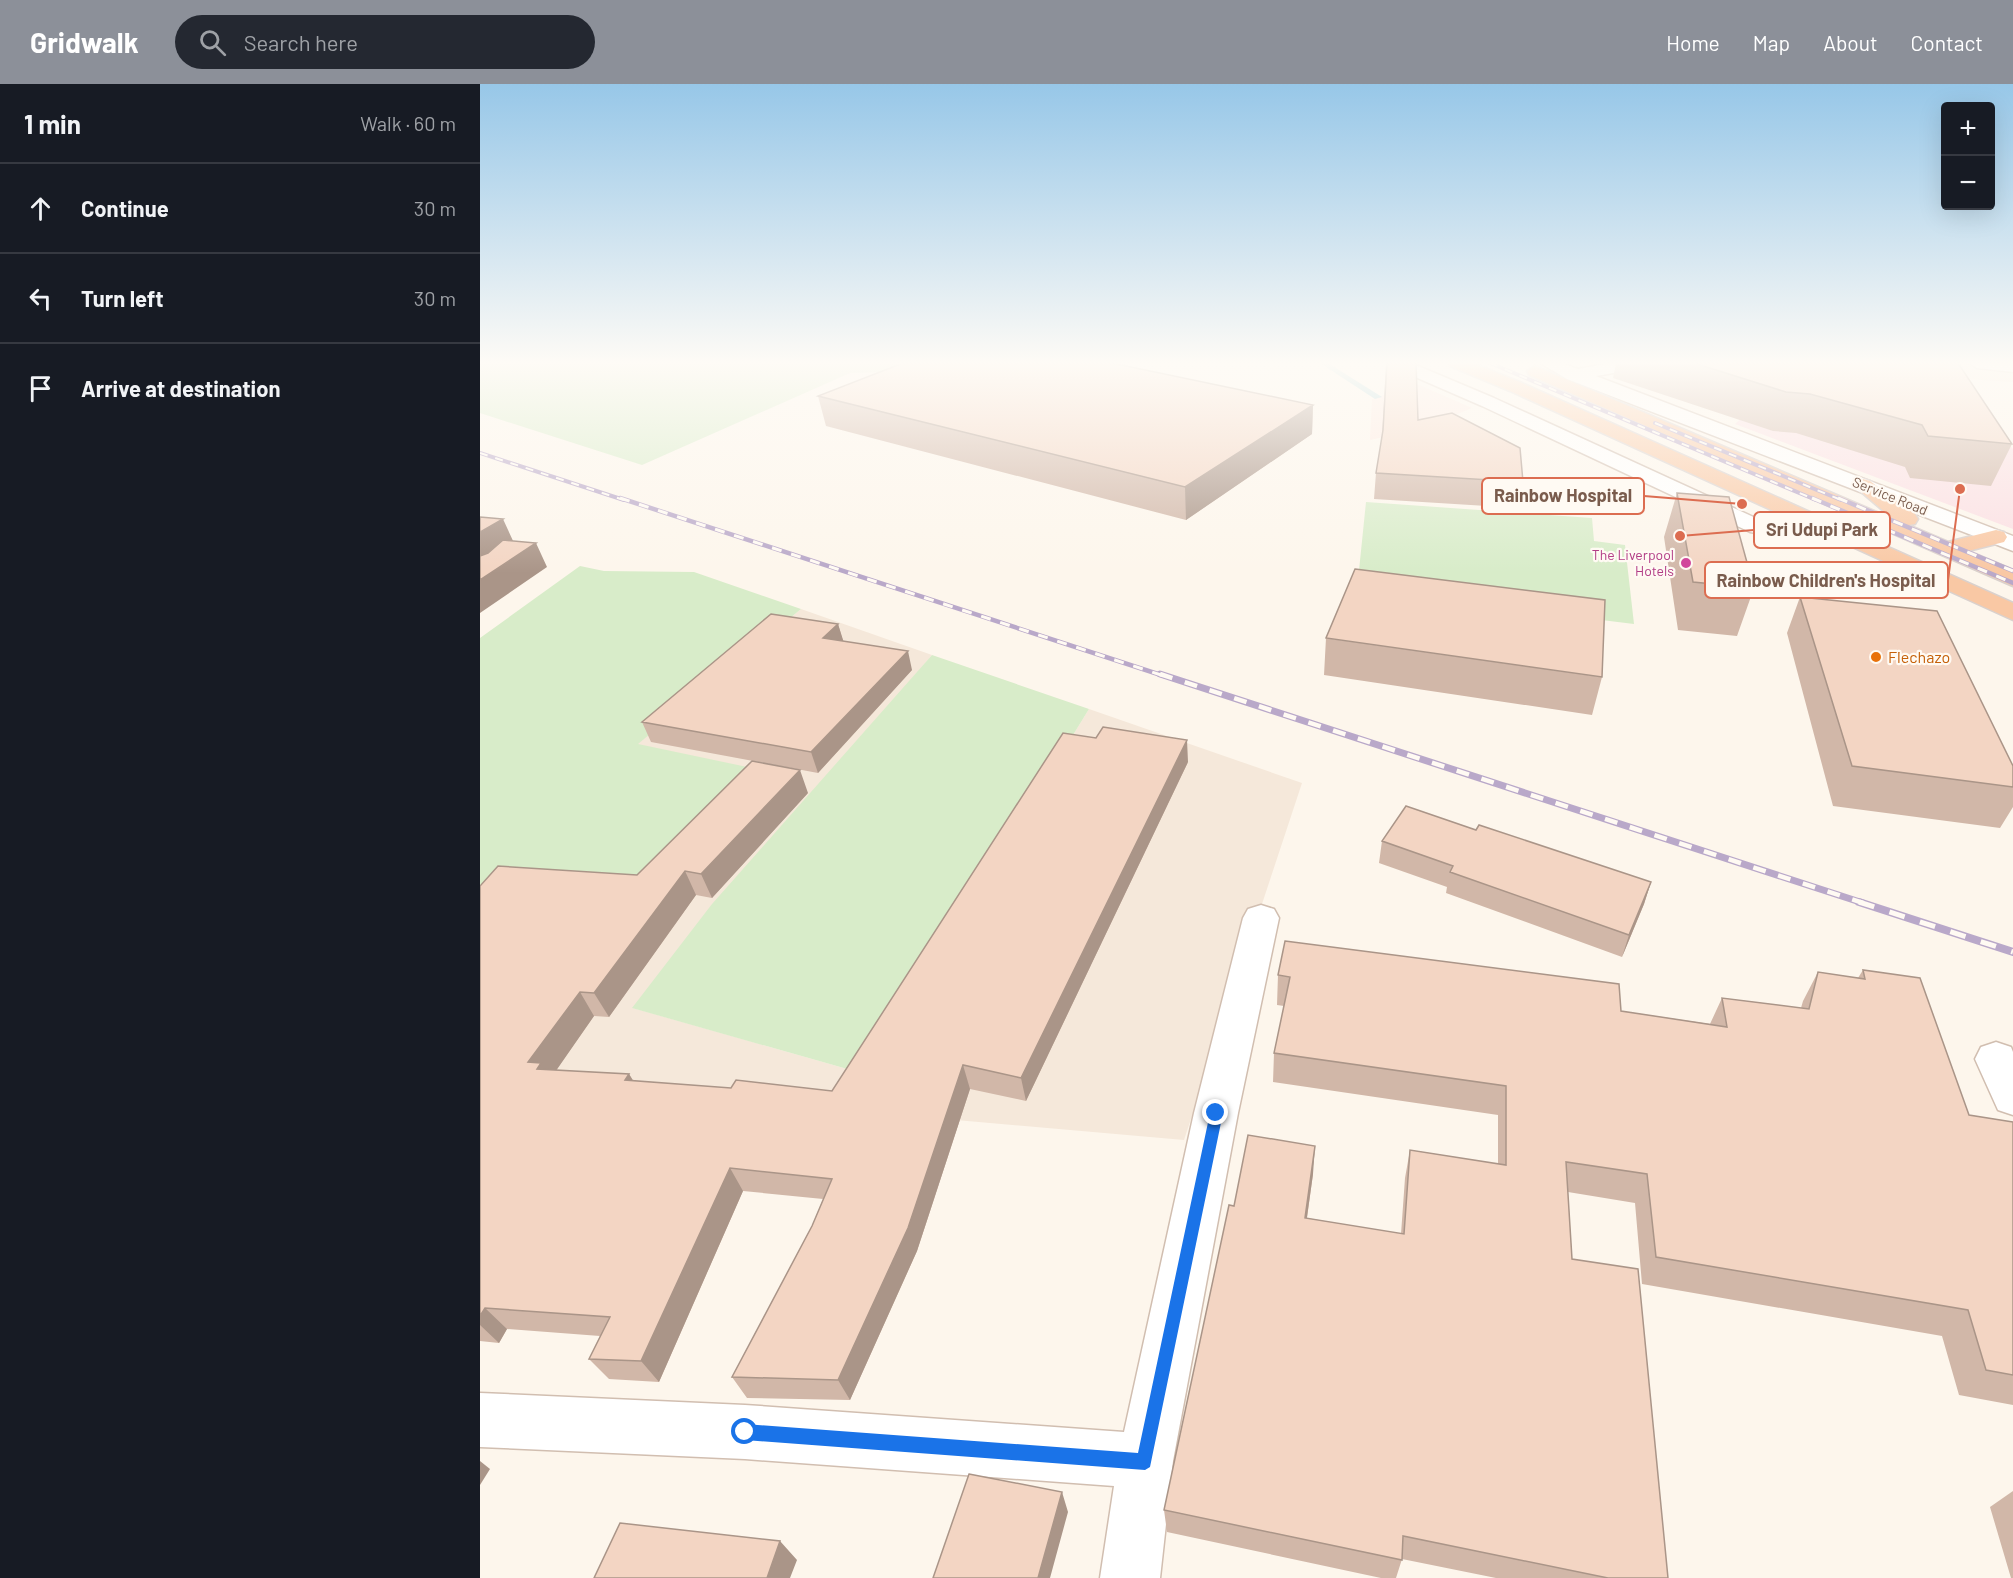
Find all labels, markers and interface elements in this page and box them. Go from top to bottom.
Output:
search box [175,15,595,69]
text: Gridwalk [30,25,139,59]
icon: search [196,26,229,59]
text: Search here [244,29,358,55]
text: Home [1666,30,1720,55]
text: Map [1753,30,1790,55]
text: About [1823,30,1878,55]
text: Contact [1911,30,1983,55]
map controls [1941,102,1995,210]
button: + [1941,102,1995,156]
text: 1 min [24,108,81,139]
text: Walk · 60 m [360,111,456,135]
button: − [1941,156,1995,210]
icon: ahead [24,192,57,225]
text: Continue [81,195,169,221]
text: 30 m [414,196,456,220]
icon: left [24,282,57,315]
text: Turn left [81,285,164,311]
text: 30 m [414,286,456,310]
icon: arrive [24,372,57,405]
text: Arrive at destination [81,375,280,401]
street label: Service Road [1850,473,1930,518]
callout: Rainbow Hospital [1482,478,1644,514]
text: Rainbow Hospital [1494,484,1632,506]
callout: Sri Udupi Park [1754,512,1890,548]
text: Sri Udupi Park [1766,518,1878,540]
place label: The Liverpool Hotels [1592,546,1674,579]
marker: The Liverpool Hotels [1679,556,1693,570]
callout: Rainbow Children's Hospital [1705,562,1948,598]
text: Rainbow Children's Hospital [1716,569,1936,591]
place label: Flechazo [1888,647,1950,666]
marker: Flechazo [1869,650,1883,664]
route end [1202,1099,1228,1125]
route start [731,1418,757,1444]

